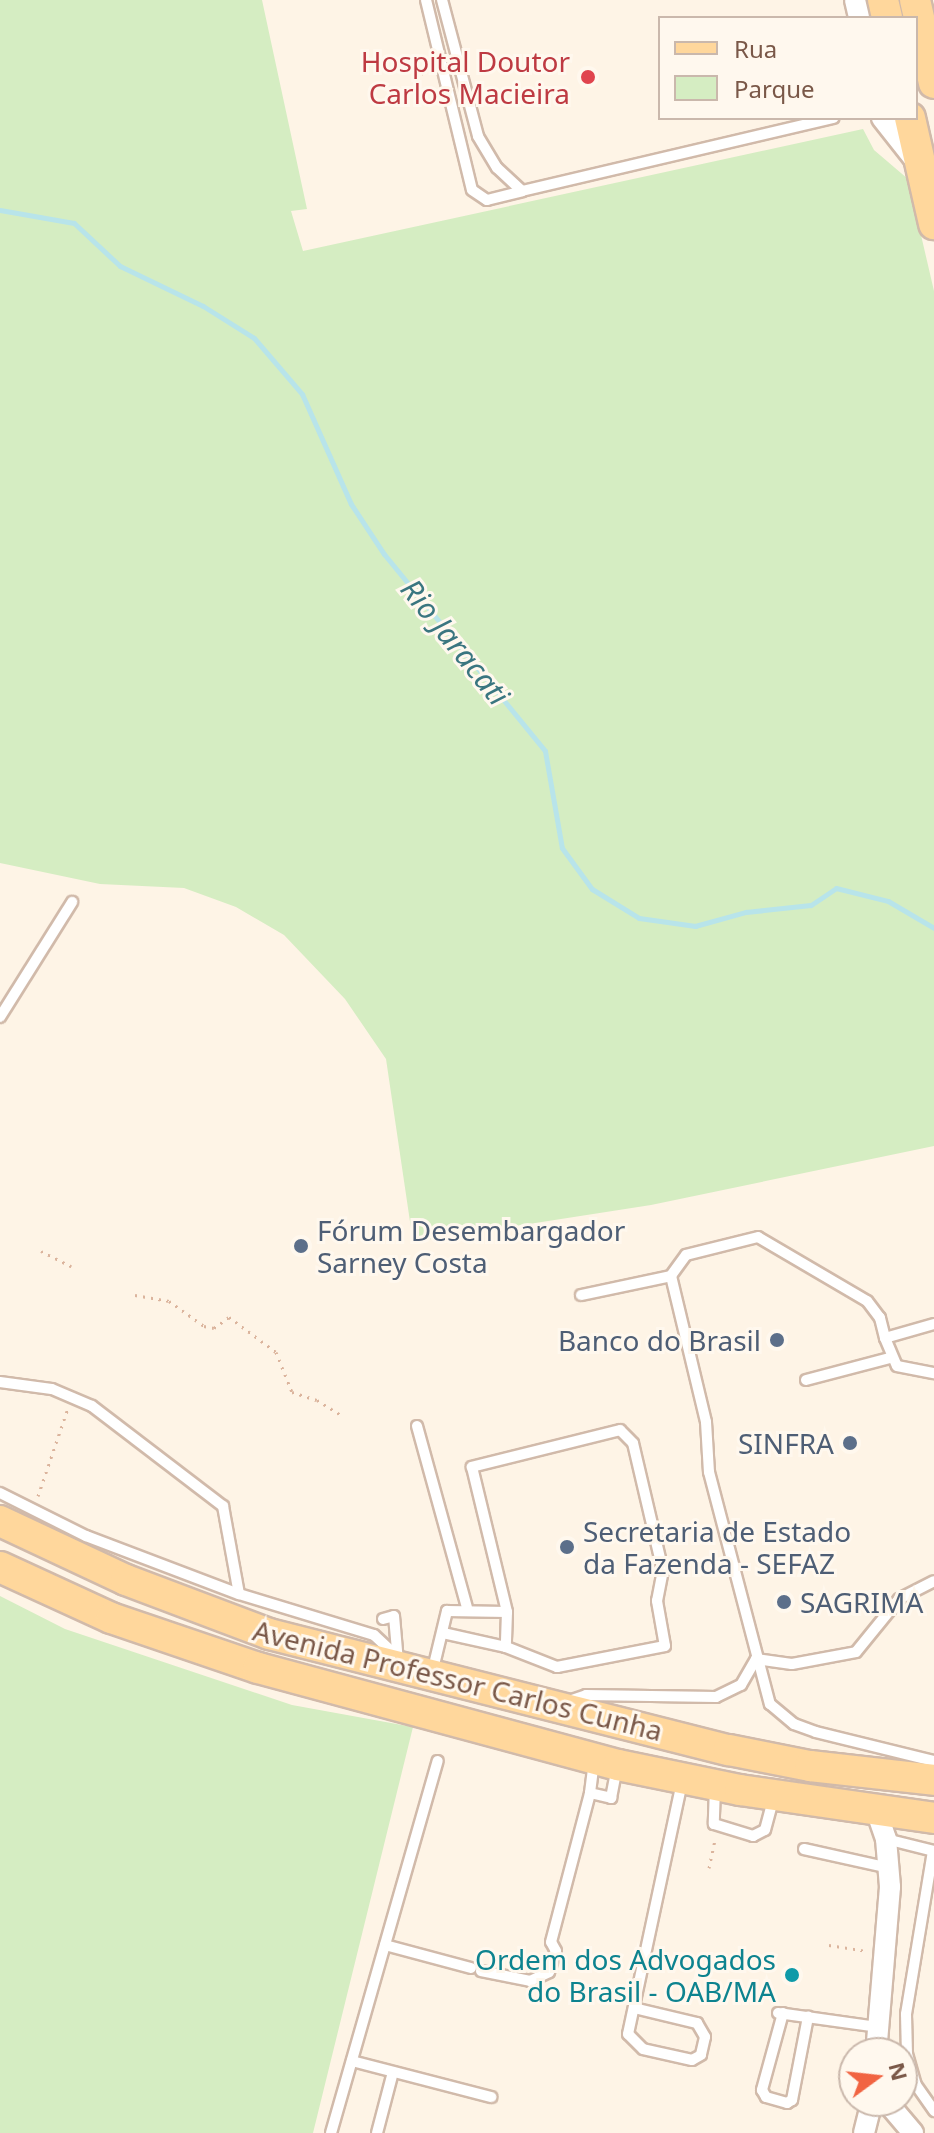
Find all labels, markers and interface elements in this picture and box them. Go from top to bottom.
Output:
legend [658,16,918,120]
text: Rua [734,32,777,65]
place label: Hospital Doutor Carlos Macieira [361,44,570,110]
marker: Hospital Doutor Carlos Macieira [577,66,599,88]
text: Parque [734,72,815,105]
water label: Rio Jaracati [393,572,517,712]
place label: Fórum Desembargador Sarney Costa [317,1213,625,1279]
marker: Fórum Desembargador Sarney Costa [292,1237,310,1255]
place label: Banco do Brasil [558,1323,761,1357]
marker: Banco do Brasil [768,1331,786,1349]
place label: SINFRA [738,1426,834,1460]
marker: SINFRA [841,1434,859,1452]
place label: Secretaria de Estado da Fazenda - SEFAZ [583,1514,851,1580]
marker: Secretaria de Estado da Fazenda - SEFAZ [558,1538,576,1556]
place label: SAGRIMA [800,1585,923,1619]
marker: SAGRIMA [775,1593,793,1611]
street label: Avenida Professor Carlos Cunha [250,1613,666,1747]
place label: Ordem dos Advogados do Brasil - OAB/MA [475,1942,776,2008]
marker: Ordem dos Advogados do Brasil - OAB/MA [783,1966,801,1984]
north arrow [838,2037,918,2117]
text: N [882,2059,916,2084]

